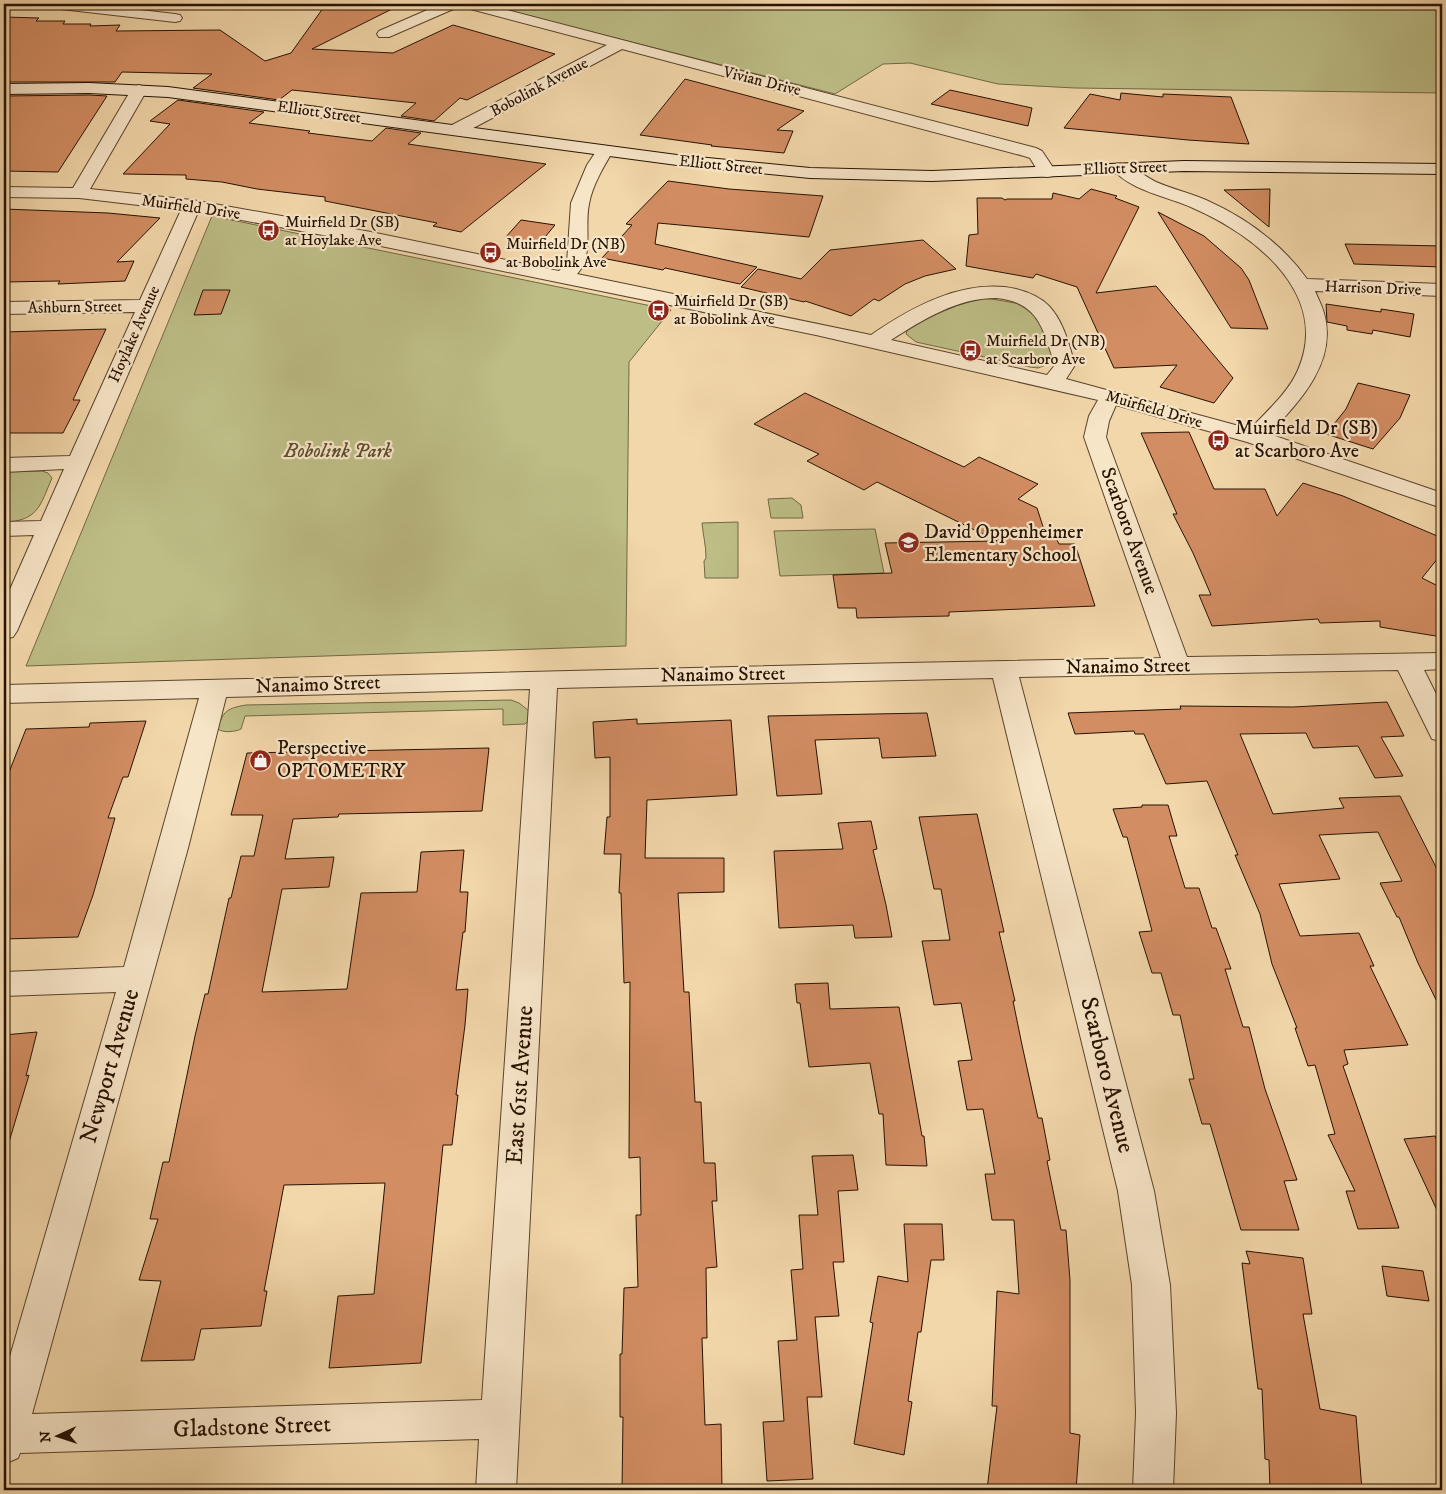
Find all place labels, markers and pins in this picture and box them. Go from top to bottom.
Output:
place label: Muirfield Dr (SB) at Hoylake Ave [285,212,400,250]
bus stop icon: Muirfield Dr (SB) at Hoylake Ave [257,219,281,243]
place label: Muirfield Dr (NB) at Bobolink Ave [506,234,625,272]
bus stop icon: Muirfield Dr (NB) at Bobolink Ave [478,241,502,265]
place label: Muirfield Dr (SB) at Bobolink Ave [674,291,789,329]
bus stop icon: Muirfield Dr (SB) at Bobolink Ave [646,298,670,322]
place label: Muirfield Dr (NB) at Scarboro Ave [986,331,1105,369]
bus stop icon: Muirfield Dr (NB) at Scarboro Ave [958,338,982,362]
place label: Muirfield Dr (SB) at Scarboro Ave [1235,416,1378,464]
bus stop icon: Muirfield Dr (SB) at Scarboro Ave [1207,428,1231,452]
place label: David Oppenheimer Elementary School [924,520,1084,568]
school or university icon: David Oppenheimer Elementary School [896,531,920,555]
place label: Perspective OPTOMETRY [277,736,406,784]
shop icon: Perspective OPTOMETRY [249,748,273,772]

